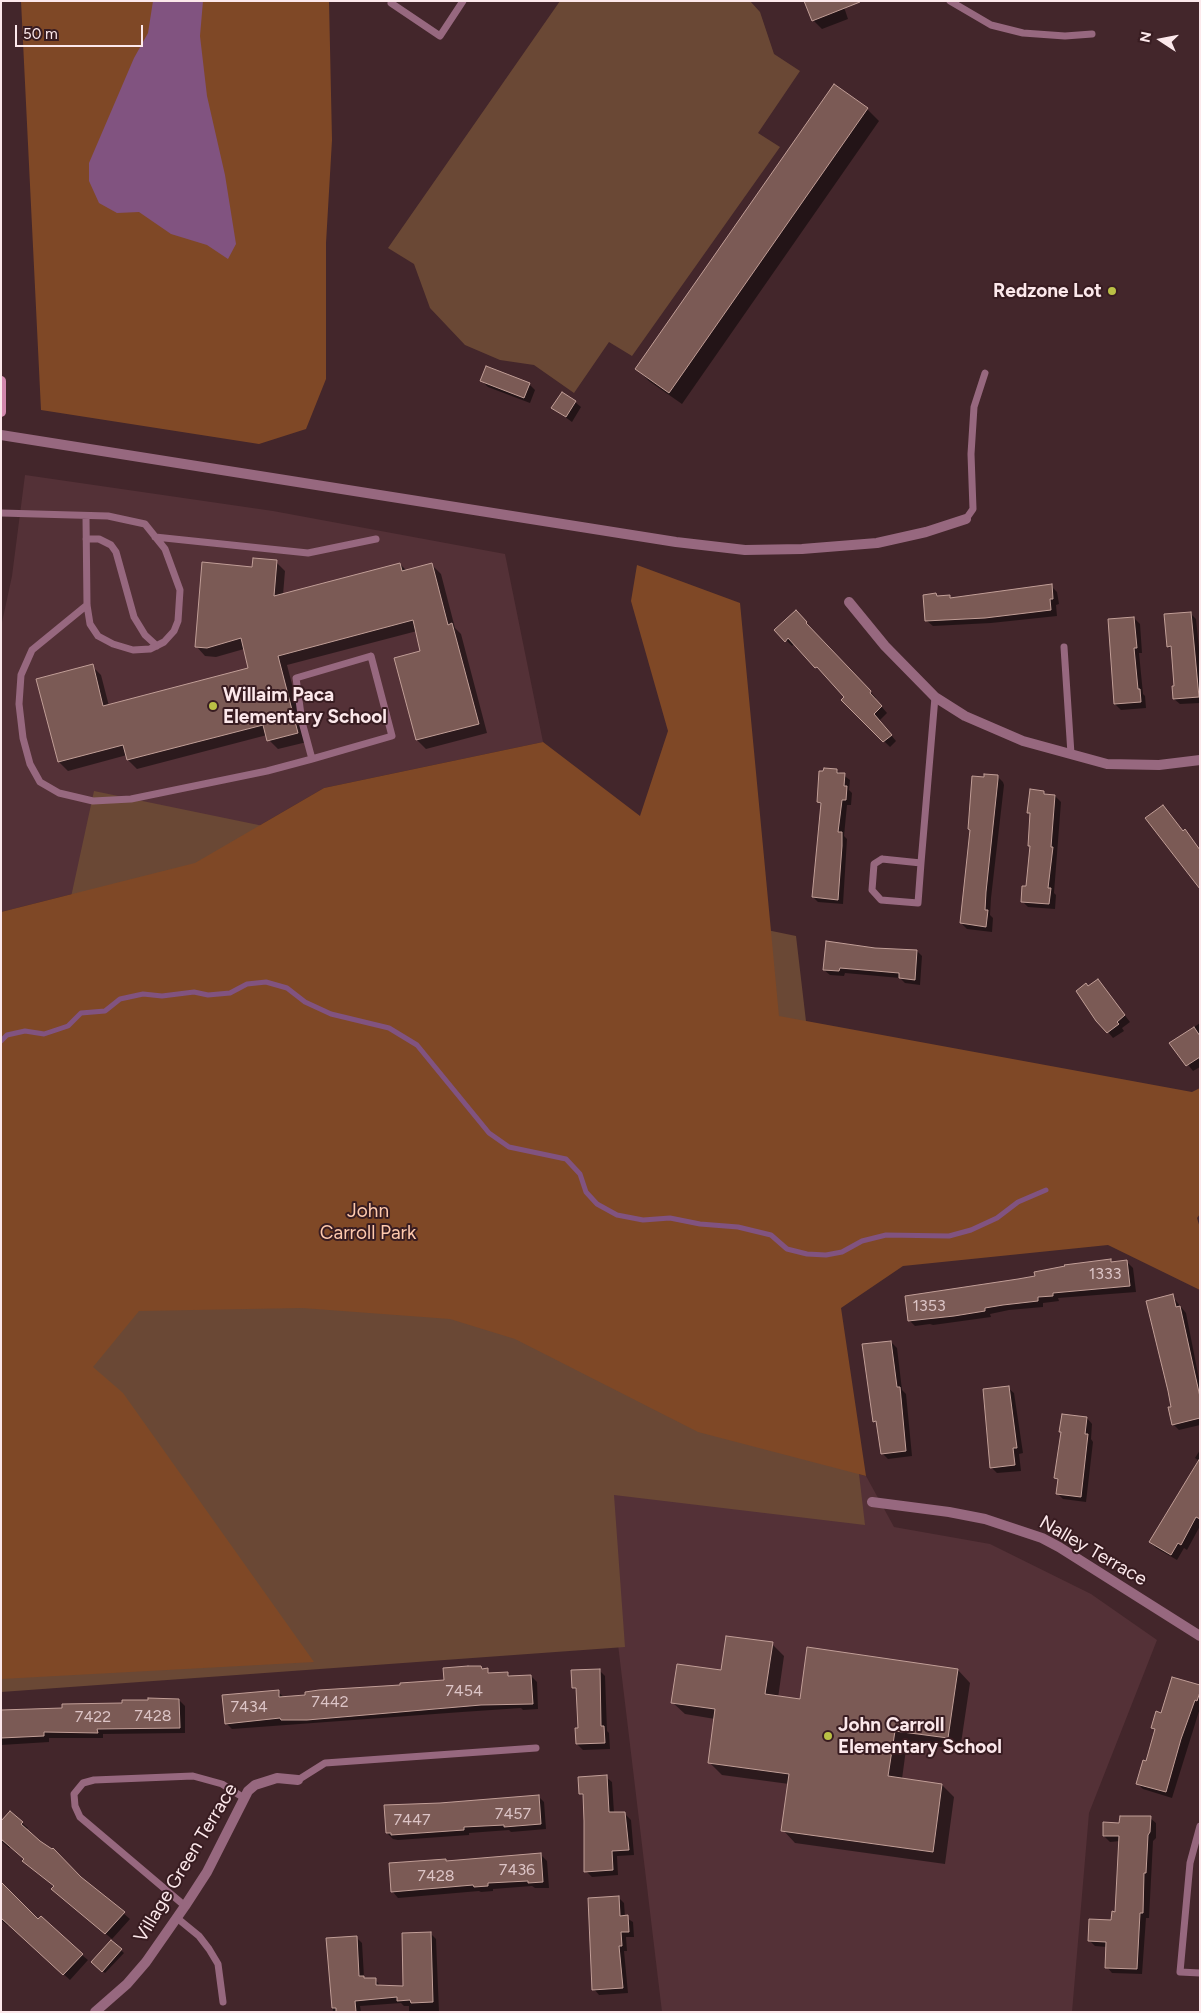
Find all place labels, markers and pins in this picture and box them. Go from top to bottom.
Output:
place label: Redzone Lot [993,280,1102,302]
marker: Redzone Lot [1106,285,1118,297]
place label: Willaim Paca Elementary School [223,684,387,728]
marker: Willaim Paca Elementary School [207,700,219,712]
place label: John Carroll Elementary School [838,1714,1002,1758]
marker: John Carroll Elementary School [822,1730,834,1742]

